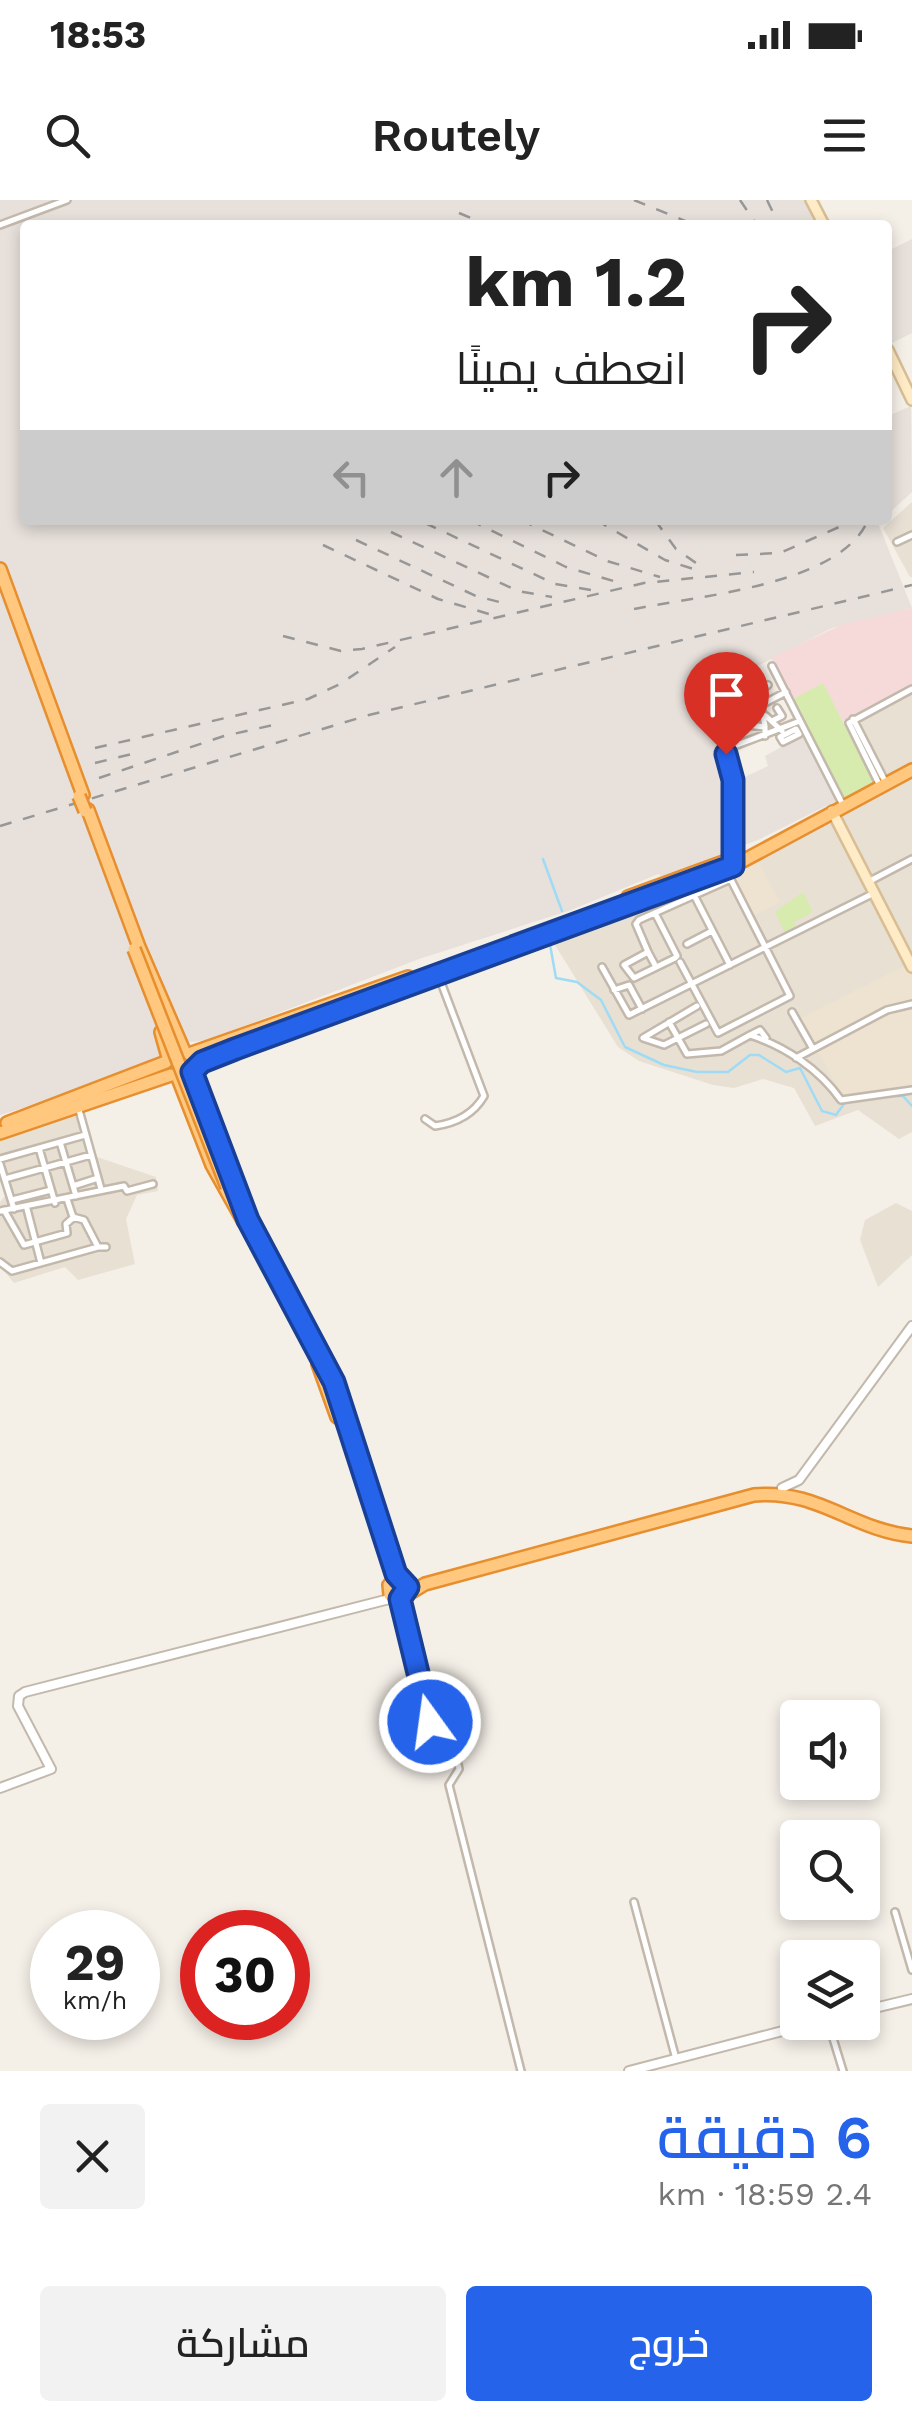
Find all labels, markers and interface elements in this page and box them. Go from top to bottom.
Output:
text: 18:53 [50,13,146,57]
icon: search [40,108,95,163]
icon: menu [817,108,872,163]
text: Routely [372,109,540,162]
text: 1.2 km [465,241,687,323]
icon: right [722,260,852,390]
text: انعطف يمينًا [456,342,687,395]
icon: left [324,450,379,505]
icon: ahead [429,450,484,505]
icon: right [534,450,589,505]
pin [684,652,769,755]
icon: arrive [699,667,754,722]
position arrow [378,1670,482,1774]
map controls [780,1700,880,2040]
button: sound [780,1700,880,1800]
button: search [780,1820,880,1920]
speed limit sign: 30 [180,1910,310,2040]
text: 29 [65,1933,125,1992]
button: layers [780,1940,880,2040]
text: km/h [63,1986,127,2015]
text: 6 دقيقة [657,2102,872,2173]
button: close [40,2104,145,2209]
text: 2.4 km · 18:59 [658,2175,872,2213]
button: مشاركة [40,2286,446,2401]
button: خروج [466,2286,872,2401]

